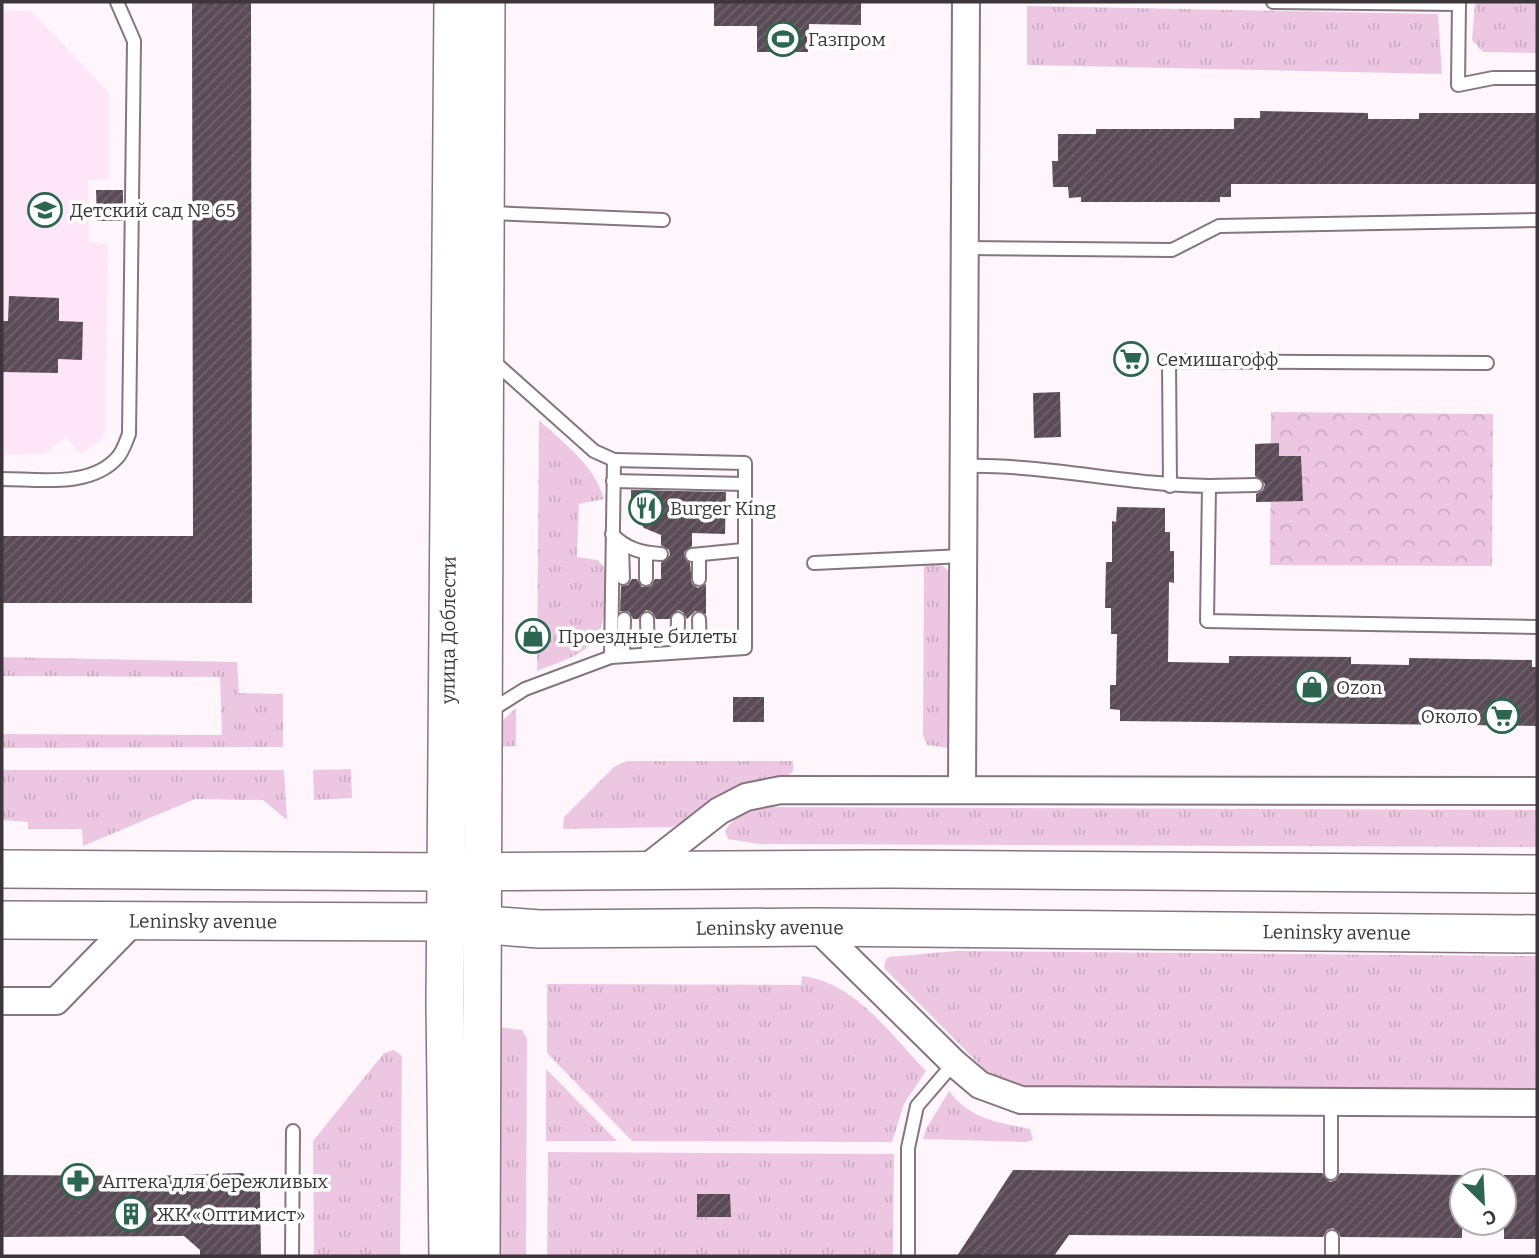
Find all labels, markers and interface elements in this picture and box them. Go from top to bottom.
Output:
sports icon: Газпром [764,20,802,58]
place label: Газпром [808,28,886,51]
school or university icon: Детский сад № 65 [26,191,64,229]
place label: Детский сад № 65 [70,199,236,222]
supermarket icon: Семишагофф [1112,340,1150,378]
place label: Семишагофф [1156,348,1278,371]
restaurant icon: Burger King [627,489,665,527]
place label: Burger King [670,497,777,520]
street label: улица Доблести [436,556,461,705]
shop icon: Проездные билеты [514,617,552,655]
place label: Проездные билеты [558,625,737,648]
shop icon: Ozon [1293,668,1331,706]
place label: Ozon [1336,676,1382,699]
supermarket icon: Около [1483,697,1521,735]
place label: Около [1421,705,1478,728]
street label: Leninsky avenue [129,910,277,933]
street label: Leninsky avenue [696,916,844,940]
street label: Leninsky avenue [1262,920,1411,945]
pharmacy icon: Аптека для бережливых [59,1162,97,1200]
north arrow [1448,1167,1518,1237]
place label: Аптека для бережливых [102,1170,329,1193]
building icon: ЖК «Оптимист» [112,1195,150,1233]
place label: ЖК «Оптимист» [156,1203,305,1226]
text: С [1480,1204,1500,1230]

